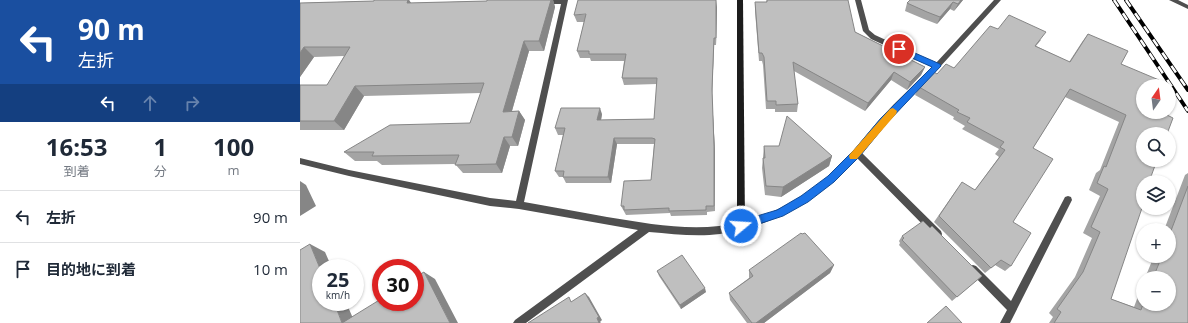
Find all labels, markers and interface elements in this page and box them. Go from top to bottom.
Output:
text: 90 m [78,10,145,48]
icon: left [12,16,64,68]
pin [882,32,916,66]
icon: arrive [888,38,910,60]
text: 左折 [78,48,114,72]
north arrow [1136,79,1176,119]
map controls [1136,79,1176,311]
icon: left [97,92,119,114]
icon: ahead [139,92,161,114]
icon: right [181,92,203,114]
button: search [1136,127,1176,167]
text: 16:53 [46,130,108,163]
text: 1 [153,130,167,163]
text: 100 [213,130,254,163]
text: m [228,161,240,179]
text: 到着 [64,162,90,180]
text: 分 [154,162,167,180]
button: layers [1136,175,1176,215]
position arrow [720,205,762,247]
icon: left [12,206,34,228]
text: 左折 [46,207,76,227]
text: 90 m [253,207,288,227]
button: + [1136,223,1176,263]
icon: arrive [12,258,34,280]
text: 目的地に到着 [46,259,136,279]
text: 10 m [253,259,288,279]
speed limit sign: 30 [372,259,424,311]
text: 25 [327,266,349,293]
button: − [1136,271,1176,311]
text: km/h [326,288,350,302]

